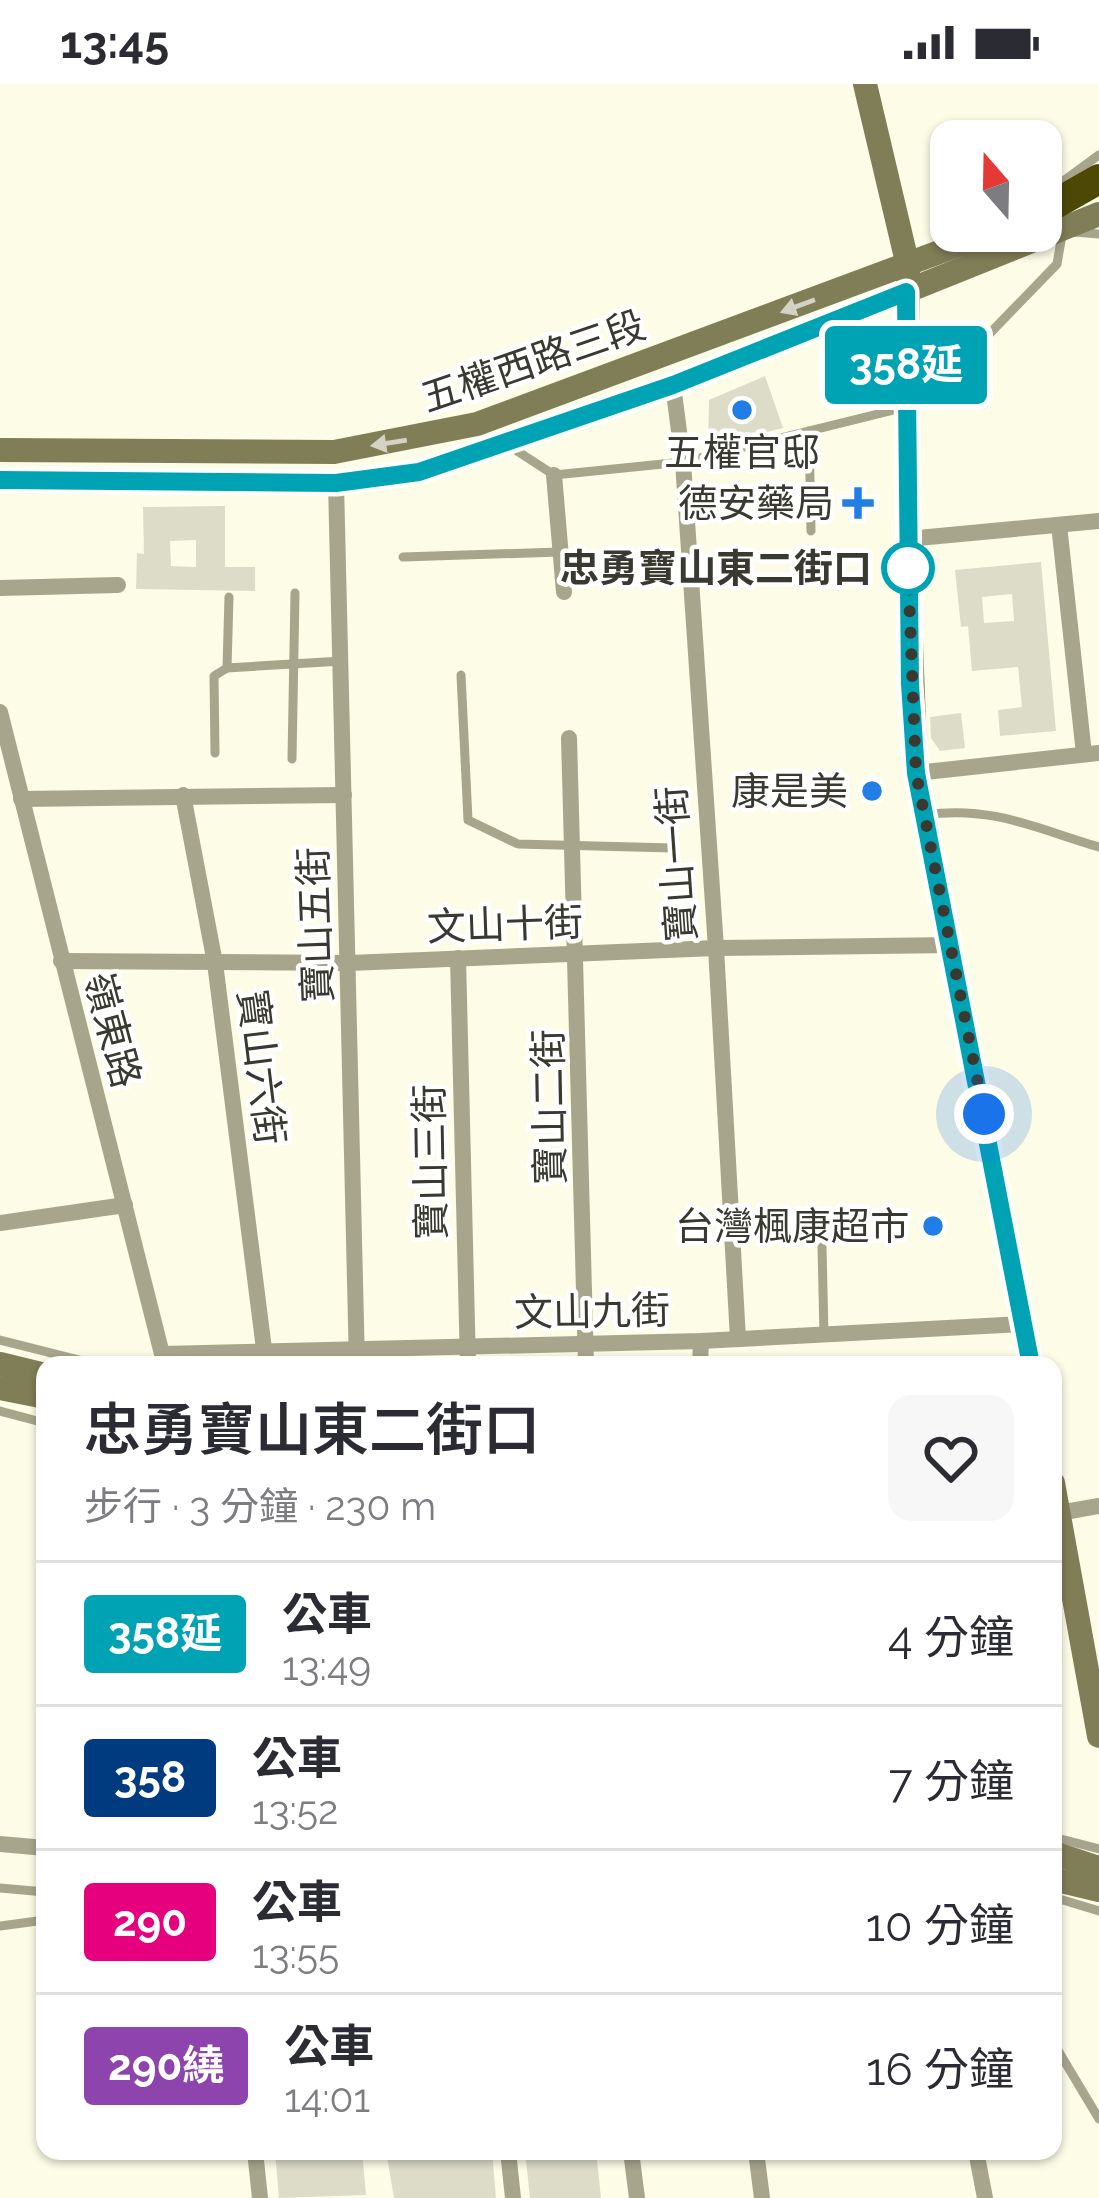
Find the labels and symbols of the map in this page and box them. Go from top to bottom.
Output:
north arrow [930,120,1062,252]
one-way arrow [780,298,816,316]
street label: 五權西路三段 [415,301,651,421]
line badge: 358延 [822,326,990,404]
marker: 五權官邸 [729,397,755,423]
place label: 五權官邸 [664,429,820,475]
one-way arrow [370,434,408,452]
place label: 德安藥局 [678,480,834,526]
marker: 德安藥局 [845,490,871,516]
marker: 忠勇寶山東二街口 [883,543,933,593]
place label: 忠勇寶山東二街口 [560,545,872,591]
place label: 康是美 [731,768,848,814]
marker: 康是美 [859,778,885,804]
street label: 寶山一街 [648,785,704,943]
street label: 寶山五街 [289,846,341,1004]
street label: 文山十街 [426,898,584,950]
street label: 嶺東路 [76,968,150,1092]
street label: 寶山六街 [230,987,294,1147]
street label: 寶山二街 [525,1029,573,1185]
street label: 寶山三街 [406,1084,454,1240]
your location [954,1084,1014,1144]
place label: 台灣楓康超市 [675,1203,909,1249]
marker: 台灣楓康超市 [920,1213,946,1239]
street label: 文山九街 [514,1287,670,1335]

